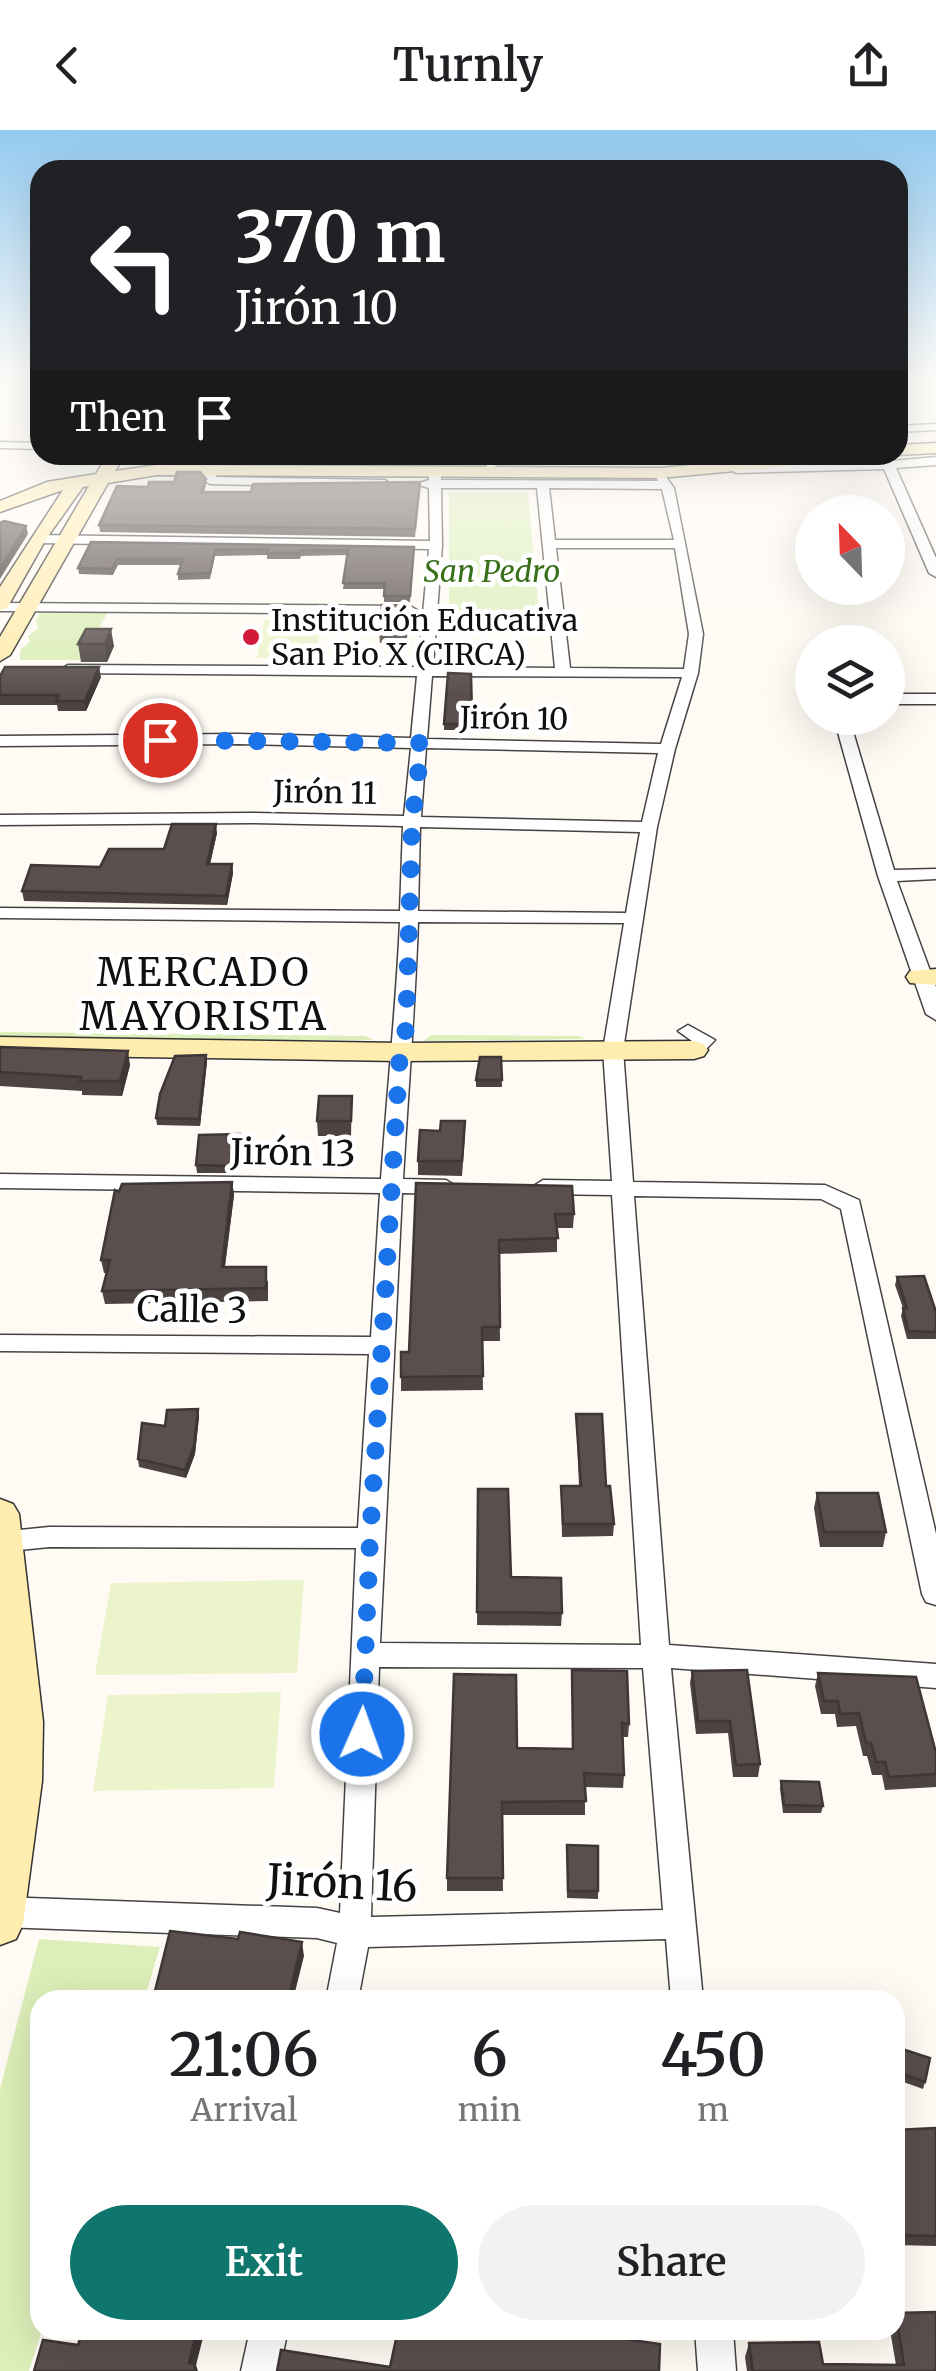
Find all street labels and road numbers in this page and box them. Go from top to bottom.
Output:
street label: Jirón 10 [458,698,569,738]
street label: Jirón 11 [272,772,377,812]
street label: Jirón 13 [229,1130,356,1176]
street label: Calle 3 [136,1287,248,1333]
street label: Jirón 16 [264,1853,419,1913]

